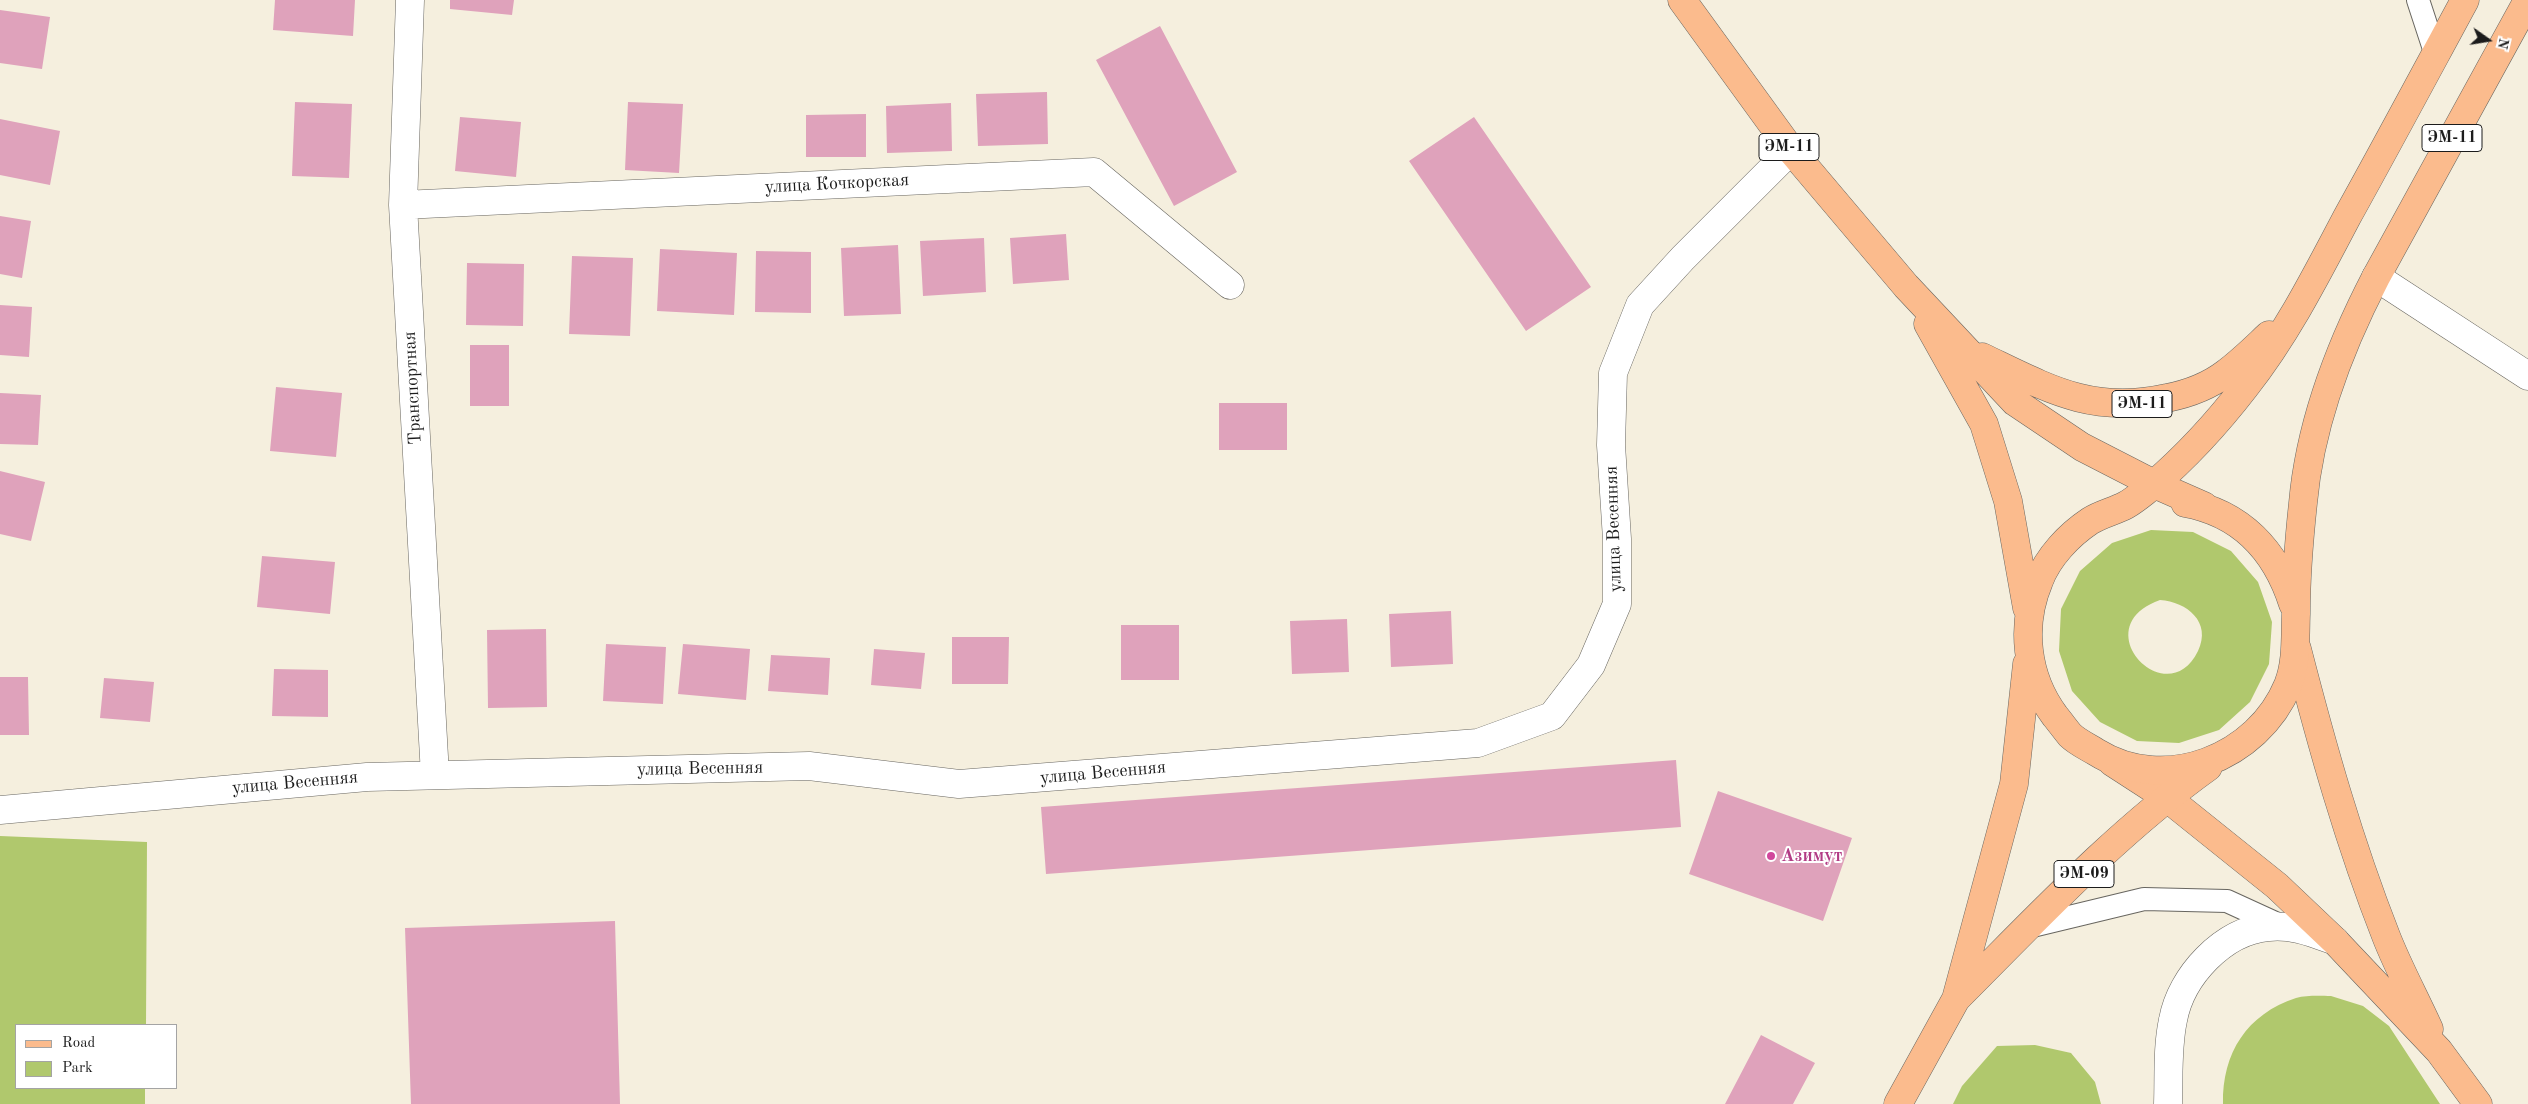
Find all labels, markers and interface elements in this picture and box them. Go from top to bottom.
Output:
north arrow [2463,15,2513,65]
text: N [2495,37,2511,50]
road number: ЭМ-11 [2422,125,2482,152]
road number: ЭМ-11 [1759,134,1819,160]
street label: улица Кочкорская [764,169,910,199]
street label: Транспортная [399,331,427,445]
road number: ЭМ-11 [2112,390,2172,418]
street label: улица Весенняя [1601,465,1627,593]
street label: улица Весенняя [637,757,763,781]
street label: улица Весенняя [1039,757,1167,789]
street label: улица Весенняя [231,767,359,799]
place label: Азимут [1781,845,1842,867]
marker: Азимут [1765,850,1777,862]
road number: ЭМ-09 [2054,861,2114,888]
legend [15,1024,178,1089]
text: Road [62,1036,95,1051]
text: Park [62,1061,93,1076]

